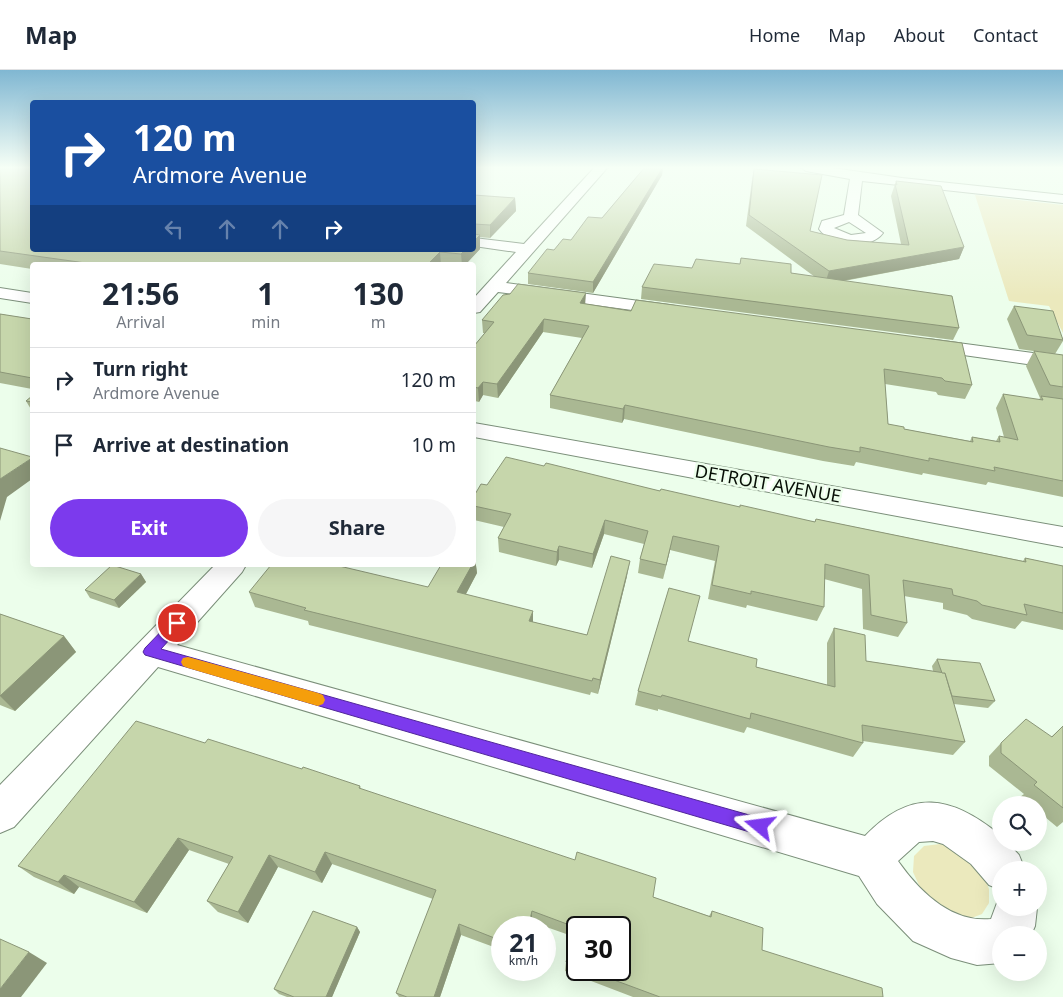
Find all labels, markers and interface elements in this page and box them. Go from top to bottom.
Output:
text: Map [25,18,77,51]
text: Home [749,23,800,47]
text: Map [828,23,866,47]
text: About [894,23,945,47]
text: Contact [973,23,1038,47]
text: 120 m [133,114,236,161]
icon: right [50,120,115,185]
text: Ardmore Avenue [133,159,307,189]
icon: left [160,215,188,243]
icon: ahead [213,215,241,243]
icon: ahead [266,215,294,243]
icon: right [319,215,347,243]
text: 21:56 [102,273,179,314]
text: 1 [257,273,274,314]
text: 130 [352,273,404,314]
text: Arrival [116,311,165,333]
text: min [251,311,280,333]
text: m [371,311,386,333]
text: Turn right [93,356,188,382]
icon: right [50,366,78,394]
text: 120 m [401,367,456,393]
text: Ardmore Avenue [93,382,220,404]
icon: arrive [50,431,78,459]
text: Arrive at destination [93,432,289,458]
text: 10 m [412,432,456,458]
street label: DETROIT AVENUE [693,458,843,508]
button: Exit [50,499,248,557]
button: Share [258,499,456,557]
pin [156,602,198,644]
icon: arrive [163,609,191,637]
map controls [992,796,1047,981]
button: search [992,796,1047,851]
position arrow [733,799,785,851]
button: + [992,861,1047,916]
speed limit sign: 30 [566,916,631,981]
text: 21 [509,925,538,959]
button: − [992,926,1047,981]
text: km/h [509,952,538,969]

